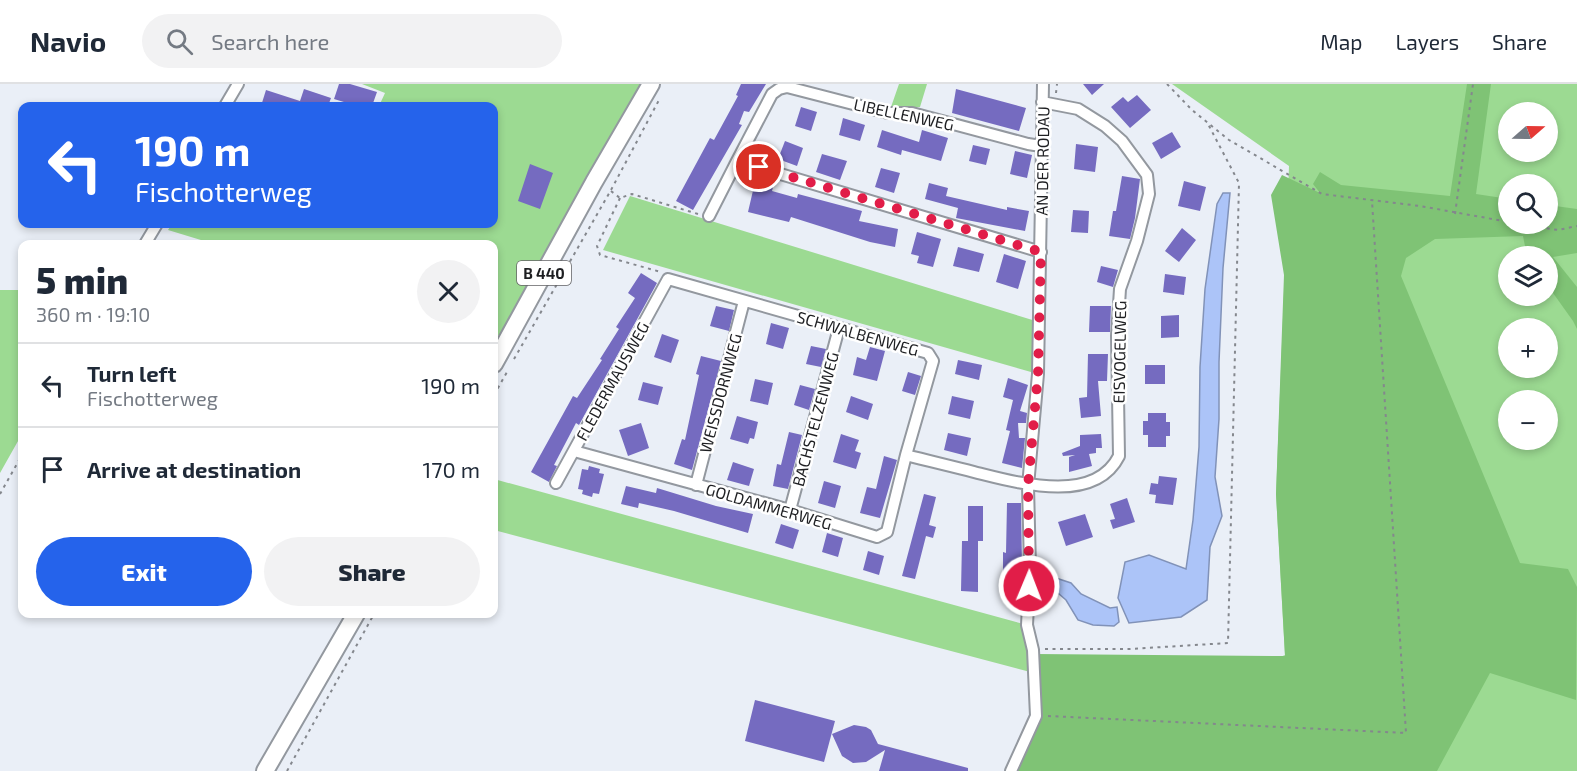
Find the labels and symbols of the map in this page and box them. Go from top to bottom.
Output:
street label: LIBELLENWEG [852,94,956,134]
north arrow [1498,102,1558,162]
street label: AN DER RODAU [1032,106,1052,216]
pin [733,141,784,192]
road number: B 440 [517,261,571,285]
street label: EISVOGELWEG [1109,300,1129,404]
street label: SCHWALBENWEG [795,306,921,360]
street label: FLEDERMAUSWEG [571,318,653,444]
street label: WEISSDORNWEG [695,331,745,455]
street label: BACHSTELZENWEG [788,350,842,488]
street label: GOLDAMMERWEG [704,479,834,533]
position arrow [997,554,1061,618]

